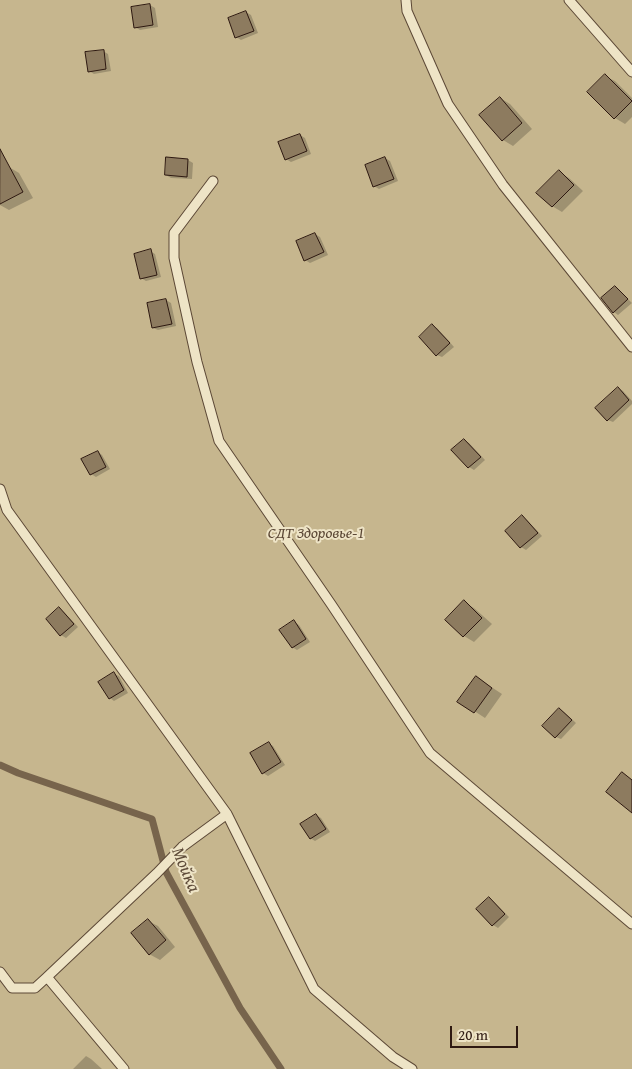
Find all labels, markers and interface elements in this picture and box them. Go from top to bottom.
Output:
park label: СДТ Здоровье-1 [268,524,364,544]
water label: Мойка [166,844,204,896]
scale bar [452,1016,520,1048]
text: 20 m [458,1024,488,1045]

